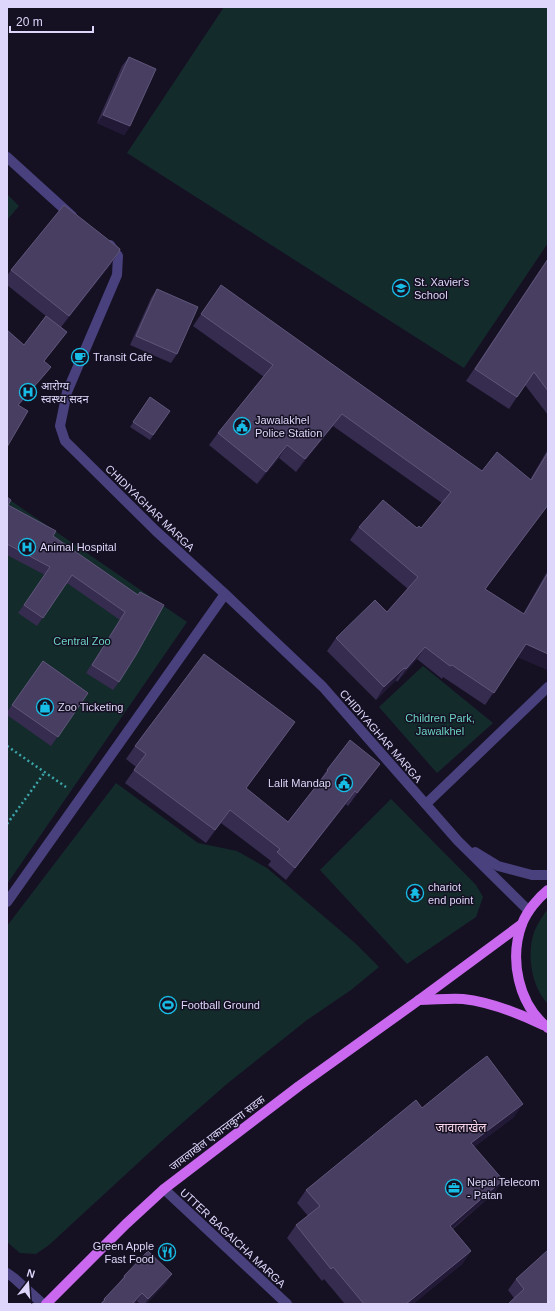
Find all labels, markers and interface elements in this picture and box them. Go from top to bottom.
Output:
scale bar [10,8,93,34]
text: 20 m [16,15,43,29]
place label: St. Xavier's School [414,276,470,301]
school or university icon: St. Xavier's School [391,278,411,298]
cafe icon: Transit Cafe [70,347,90,367]
place label: Transit Cafe [93,351,153,363]
place label: आरोग्य स्वस्थ्य सदन [41,380,89,405]
hospital icon: आरोग्य स्वस्थ्य सदन [18,382,38,402]
place label: Jawalakhel Police Station [255,414,322,439]
public building icon: Jawalakhel Police Station [232,416,252,436]
street label: CHIDIYAGHAR MARGA [103,462,197,554]
hospital icon: Animal Hospital [17,537,37,557]
place label: Animal Hospital [40,541,116,553]
park label: Central Zoo [53,635,111,647]
street label: CHIDIYAGHAR MARGA [337,687,425,785]
shop icon: Zoo Ticketing [35,697,55,717]
place label: Zoo Ticketing [58,701,123,713]
park label: Children Park, Jawalkhel [405,712,475,737]
public building icon: Lalit Mandap [334,773,354,793]
place label: Lalit Mandap [268,777,331,789]
place label: chariot end point [428,881,473,906]
temple icon: chariot end point [405,883,425,903]
sports icon: Football Ground [158,995,178,1015]
place label: Football Ground [181,999,260,1011]
street label: जावलाखेल एकान्तकुना सडक [167,1093,268,1174]
district label: जावालाखेल [436,1120,487,1135]
place label: Nepal Telecom - Patan [467,1176,540,1201]
office icon: Nepal Telecom - Patan [444,1178,464,1198]
street label: UTTER BAGAICHA MARGA [178,1186,289,1290]
place label: Green Apple Fast Food [93,1240,154,1265]
restaurant icon: Green Apple Fast Food [157,1242,177,1262]
north arrow [8,1263,48,1303]
text: N [25,1267,37,1280]

